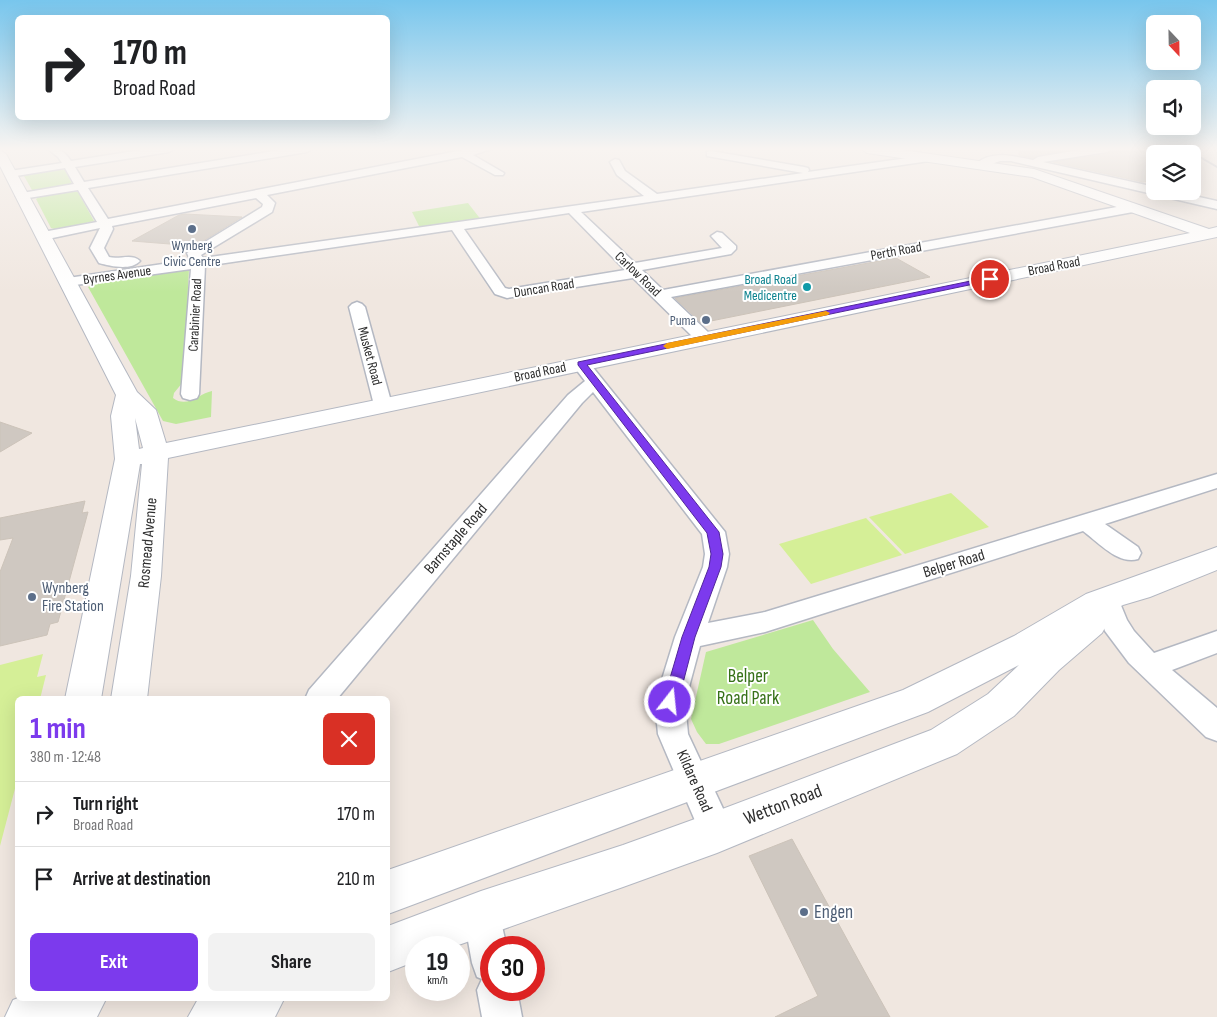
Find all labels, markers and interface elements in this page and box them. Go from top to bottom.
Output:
north arrow [1146,15,1201,70]
map controls [1146,15,1201,200]
text: 170 m [113,32,187,75]
icon: right [30,35,95,100]
text: Broad Road [113,75,196,102]
button: sound [1146,80,1201,135]
button: layers [1146,145,1201,200]
marker: Wynberg Civic Centre [186,223,198,235]
place label: Wynberg Civic Centre [163,237,221,270]
street label: Perth Road [869,238,923,264]
street label: Carlow Road [611,248,665,300]
street label: Broad Road [1027,253,1082,279]
pin [969,258,1011,300]
street label: Byrnes Avenue [82,262,152,288]
icon: arrive [976,265,1004,293]
place label: Broad Road Medicentre [744,271,797,304]
street label: Duncan Road [512,275,576,301]
street label: Carabinier Road [185,278,205,352]
marker: Broad Road Medicentre [801,281,813,293]
place label: Puma [670,312,696,329]
marker: Puma [700,314,712,326]
street label: Musket Road [354,325,386,387]
street label: Broad Road [513,358,568,386]
street label: Rosmead Avenue [135,497,161,589]
street label: Barnstaple Road [420,500,492,578]
street label: Belper Road [921,546,987,582]
place label: Wynberg Fire Station [42,579,104,616]
marker: Wynberg Fire Station [26,591,38,603]
park label: Belper Road Park [717,665,780,710]
position arrow [643,675,695,727]
text: 1 min [30,711,86,747]
button: close [323,713,375,765]
street label: Kildare Road [672,747,716,815]
text: 380 m · 12:48 [30,748,101,767]
street label: Wetton Road [741,780,825,830]
text: Turn right [73,793,138,816]
icon: right [30,800,58,828]
text: 170 m [337,803,375,826]
text: Broad Road [73,816,133,835]
icon: arrive [30,865,58,893]
text: Arrive at destination [73,868,211,891]
text: 210 m [337,868,375,891]
place label: Engen [814,901,853,924]
marker: Engen [798,906,810,918]
button: Exit [30,933,198,991]
button: Share [208,933,375,991]
speed limit sign: 30 [480,936,545,1001]
text: 19 [427,947,448,978]
text: km/h [427,973,448,988]

